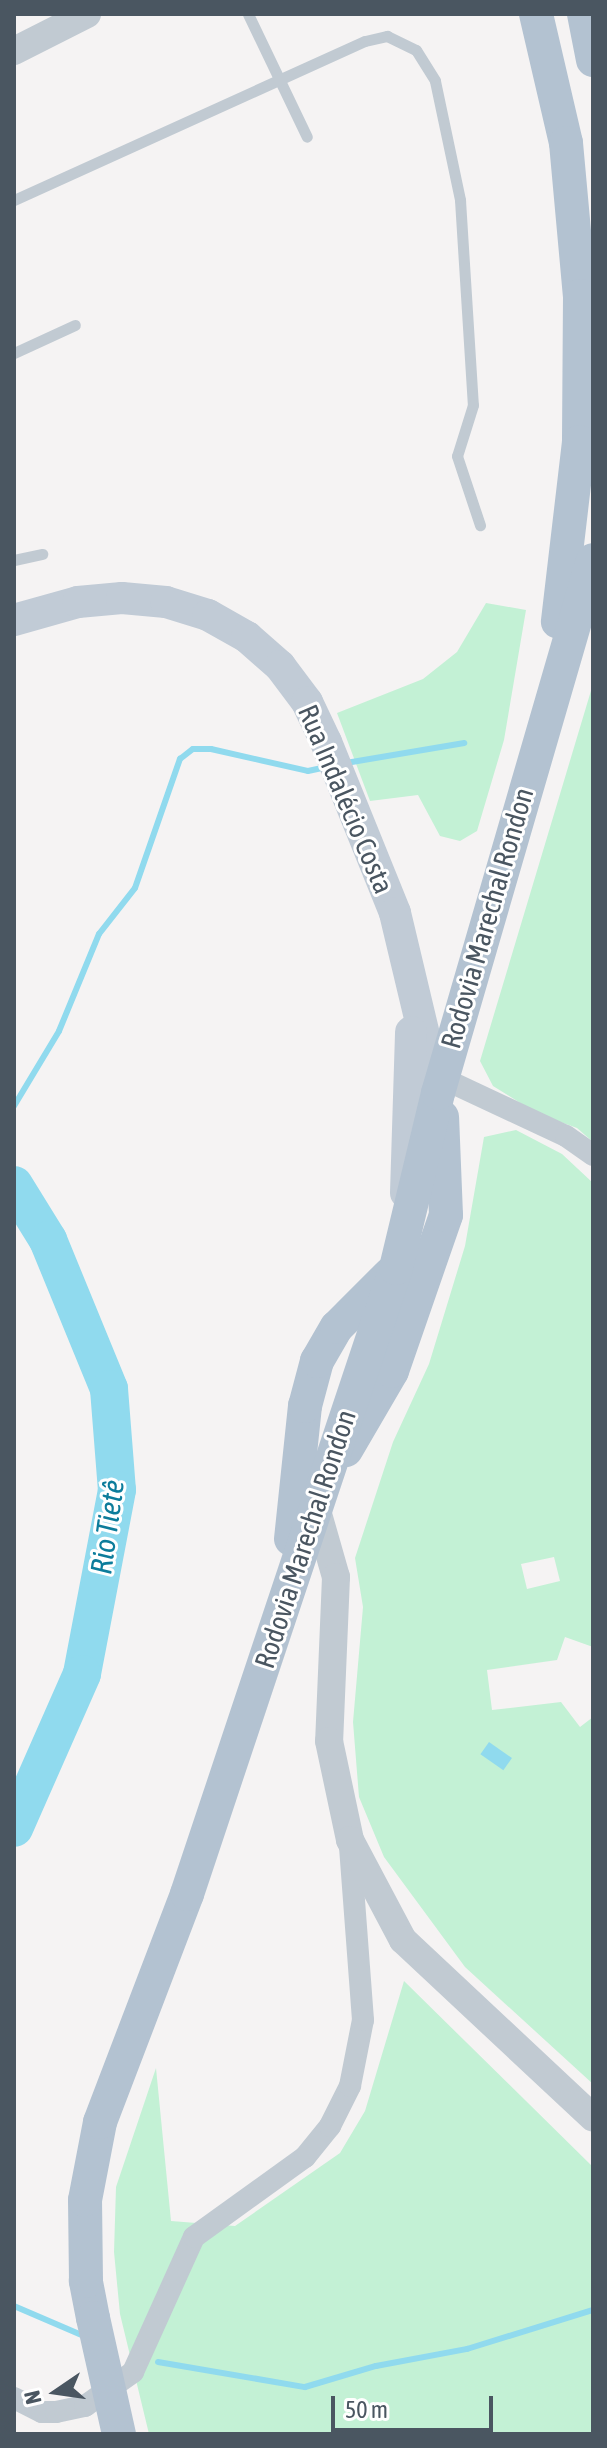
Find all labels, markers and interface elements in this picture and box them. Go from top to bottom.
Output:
street label: Rua Indalécio Costa [291,700,401,898]
street label: Rodovia Marechal Rondon [434,784,540,1052]
street label: Rodovia Marechal Rondon [247,1406,363,1672]
water label: Rio Tietê [83,1477,131,1577]
north arrow [16,2352,96,2432]
scale bar [335,2380,497,2430]
text: N [18,2388,47,2407]
text: 50 m [345,2396,388,2423]

